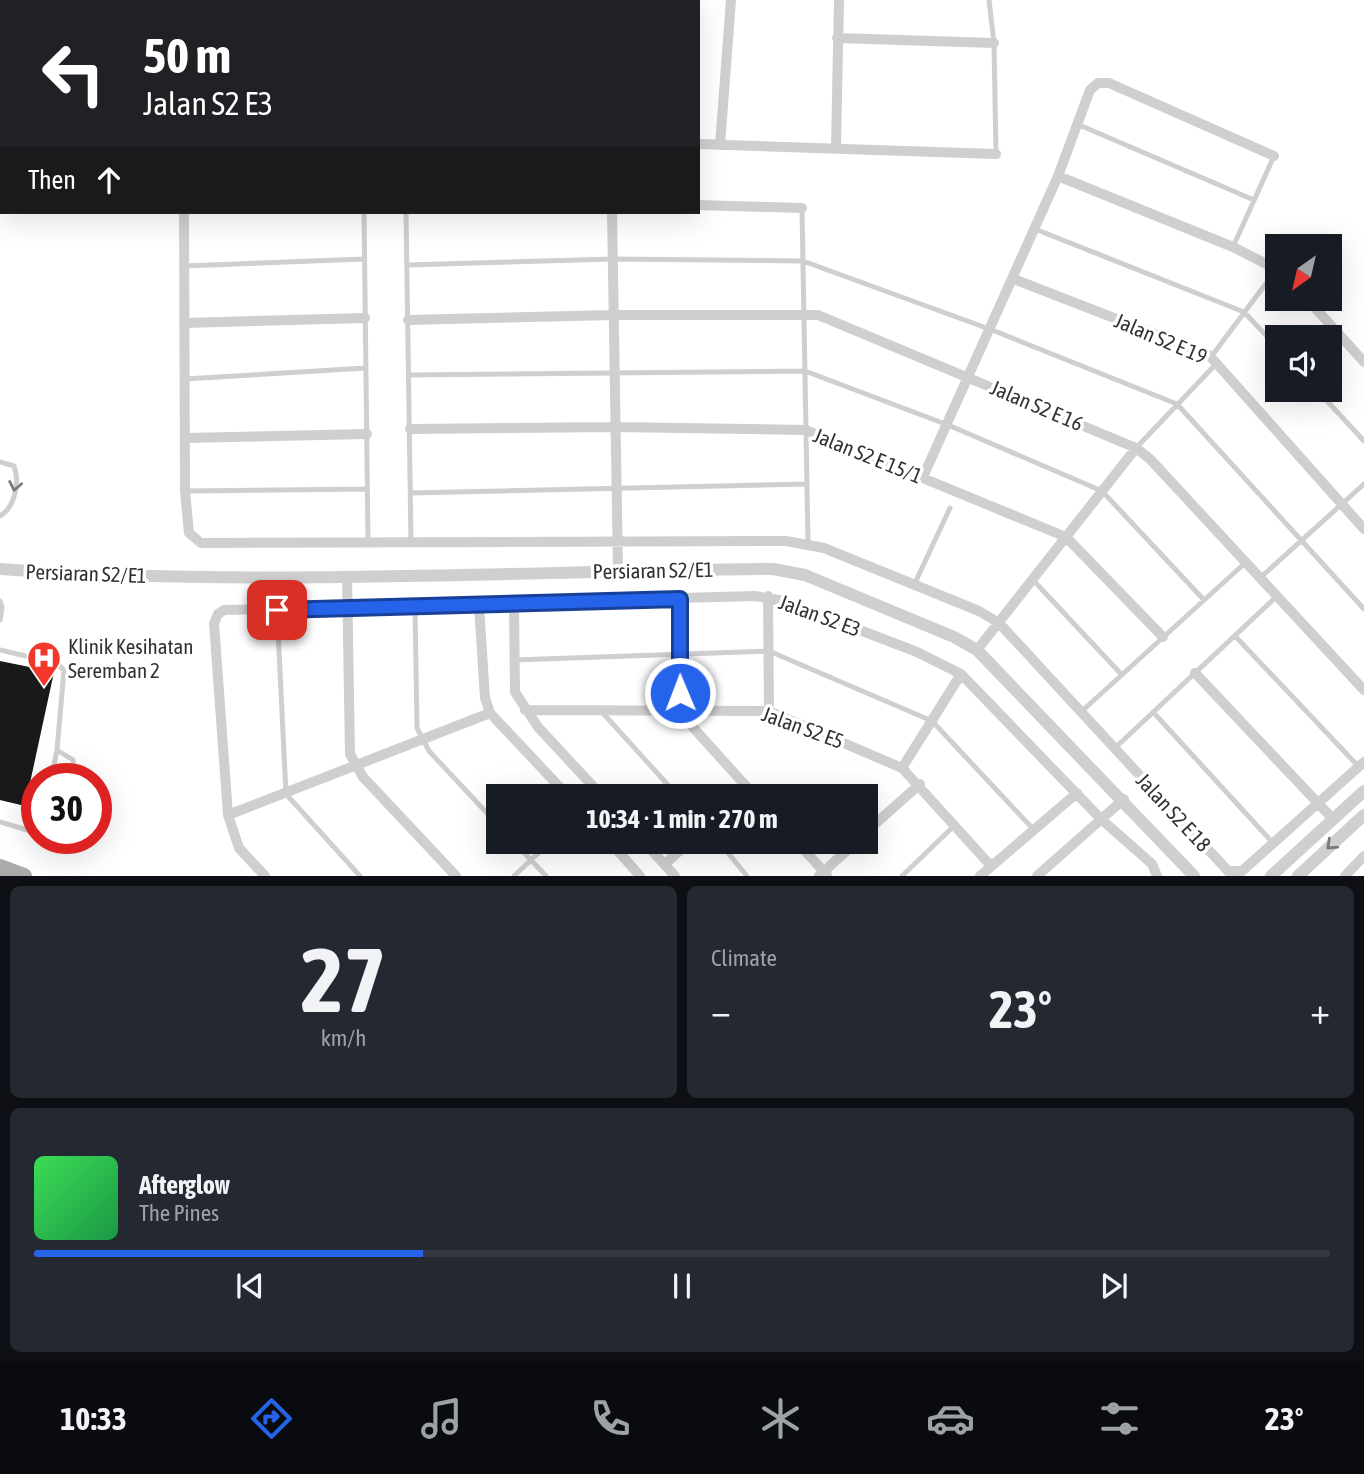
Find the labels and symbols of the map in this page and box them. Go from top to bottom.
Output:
north arrow [1265,234,1342,312]
street label: Jalan S2 E 19 [1111,308,1211,368]
street label: Jalan S2 E 16 [987,375,1087,435]
street label: Jalan S2 E 15/1 [810,422,926,488]
one-way arrow [8,480,23,492]
street label: Persiaran S2/E1 [592,557,714,583]
street label: Persiaran S2/E1 [25,559,147,587]
pin [247,580,307,640]
street label: Jalan S2 E3 [776,589,864,641]
place label: Klinik Kesihatan Seremban 2 [68,634,193,682]
hospital icon: Klinik Kesihatan Seremban 2 [25,639,63,688]
position arrow [643,656,717,730]
street label: Jalan S2 E5 [759,701,847,753]
speed limit sign: 30 [21,763,112,854]
street label: Jalan S2 E 18 [1132,768,1216,856]
one-way arrow [1326,837,1339,849]

